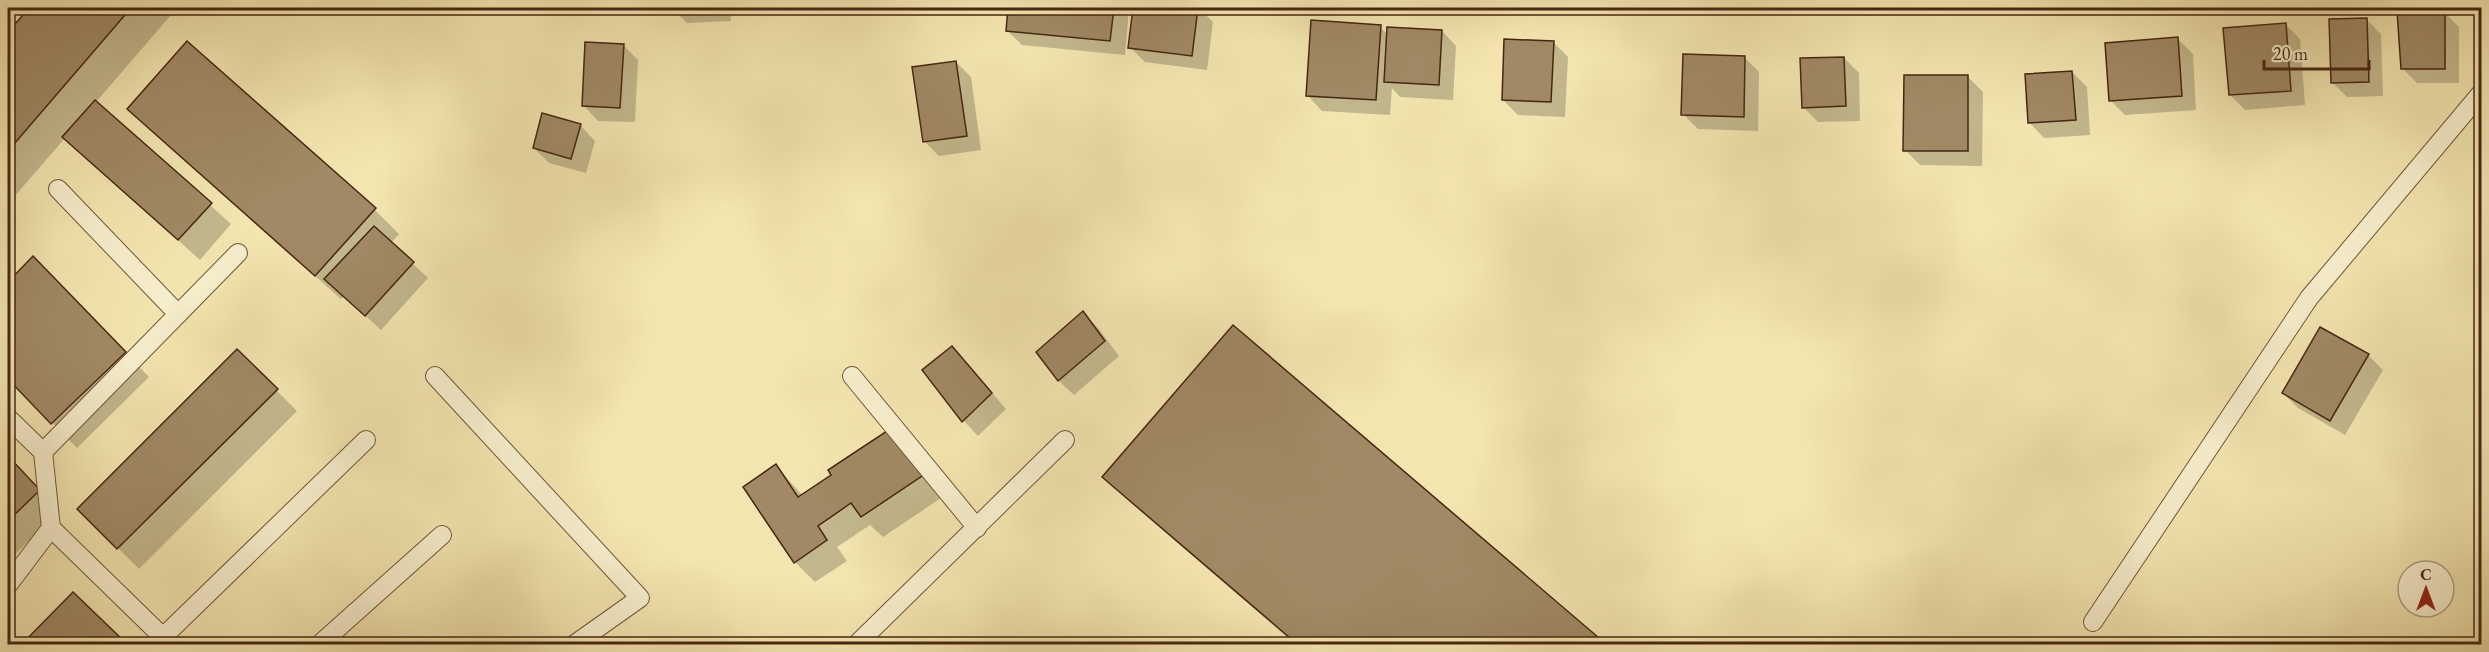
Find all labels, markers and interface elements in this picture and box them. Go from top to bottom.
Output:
scale bar [2264,33,2369,71]
text: 20 m [2273,42,2308,65]
north arrow [2396,559,2456,619]
text: С [2420,564,2432,585]

